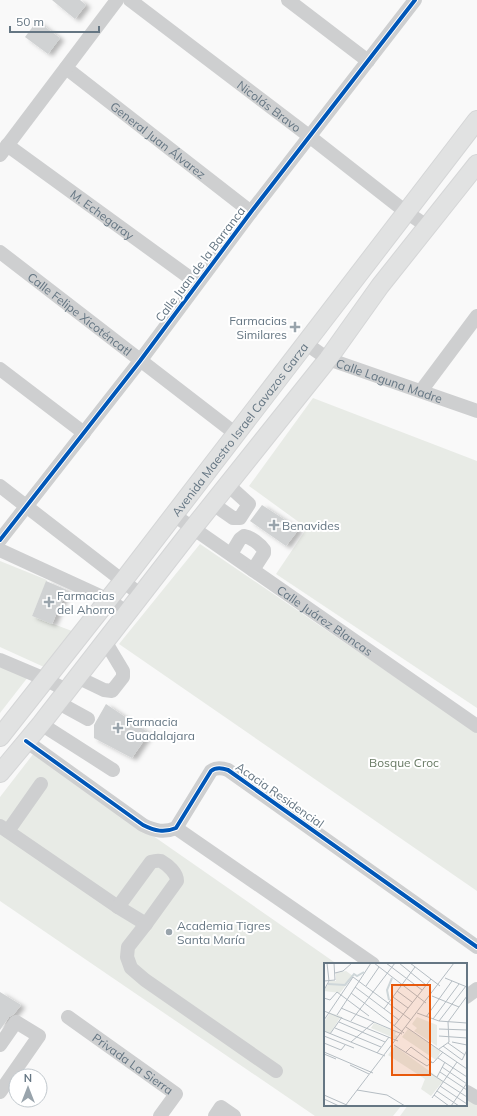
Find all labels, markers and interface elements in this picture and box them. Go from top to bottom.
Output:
scale bar [10,8,99,34]
text: 50 m [16,14,44,29]
street label: Nicolás Bravo [234,77,304,135]
street label: General Juan Álvarez [108,98,209,182]
street label: M. Echegaray [68,186,138,243]
street label: Calle Juan de la Barranca [152,203,248,325]
street label: Calle Felipe Xicoténcatl [25,269,135,359]
place label: Farmacias Similares [229,313,287,342]
marker: Farmacias Similares [290,322,300,332]
street label: Avenida Maestro Israel Cavazos Garza [168,340,311,519]
street label: Calle Laguna Madre [334,355,444,406]
place label: Benavides [282,518,340,533]
marker: Benavides [269,520,279,530]
street label: Calle Juárez Blancas [274,582,376,659]
place label: Farmacias del Ahorro [57,588,115,617]
marker: Farmacias del Ahorro [44,597,54,607]
place label: Farmacia Guadalajara [126,714,195,743]
marker: Farmacia Guadalajara [113,723,123,733]
park label: Bosque Croc [369,755,439,770]
street label: Acacia Residencial [233,759,327,831]
place label: Academia Tigres Santa María [177,918,270,947]
marker: Academia Tigres Santa María [164,927,174,937]
inset map [324,963,467,1106]
street label: Privada La Sierra [90,1030,176,1097]
north arrow [8,1068,48,1108]
text: N [24,1071,32,1085]

